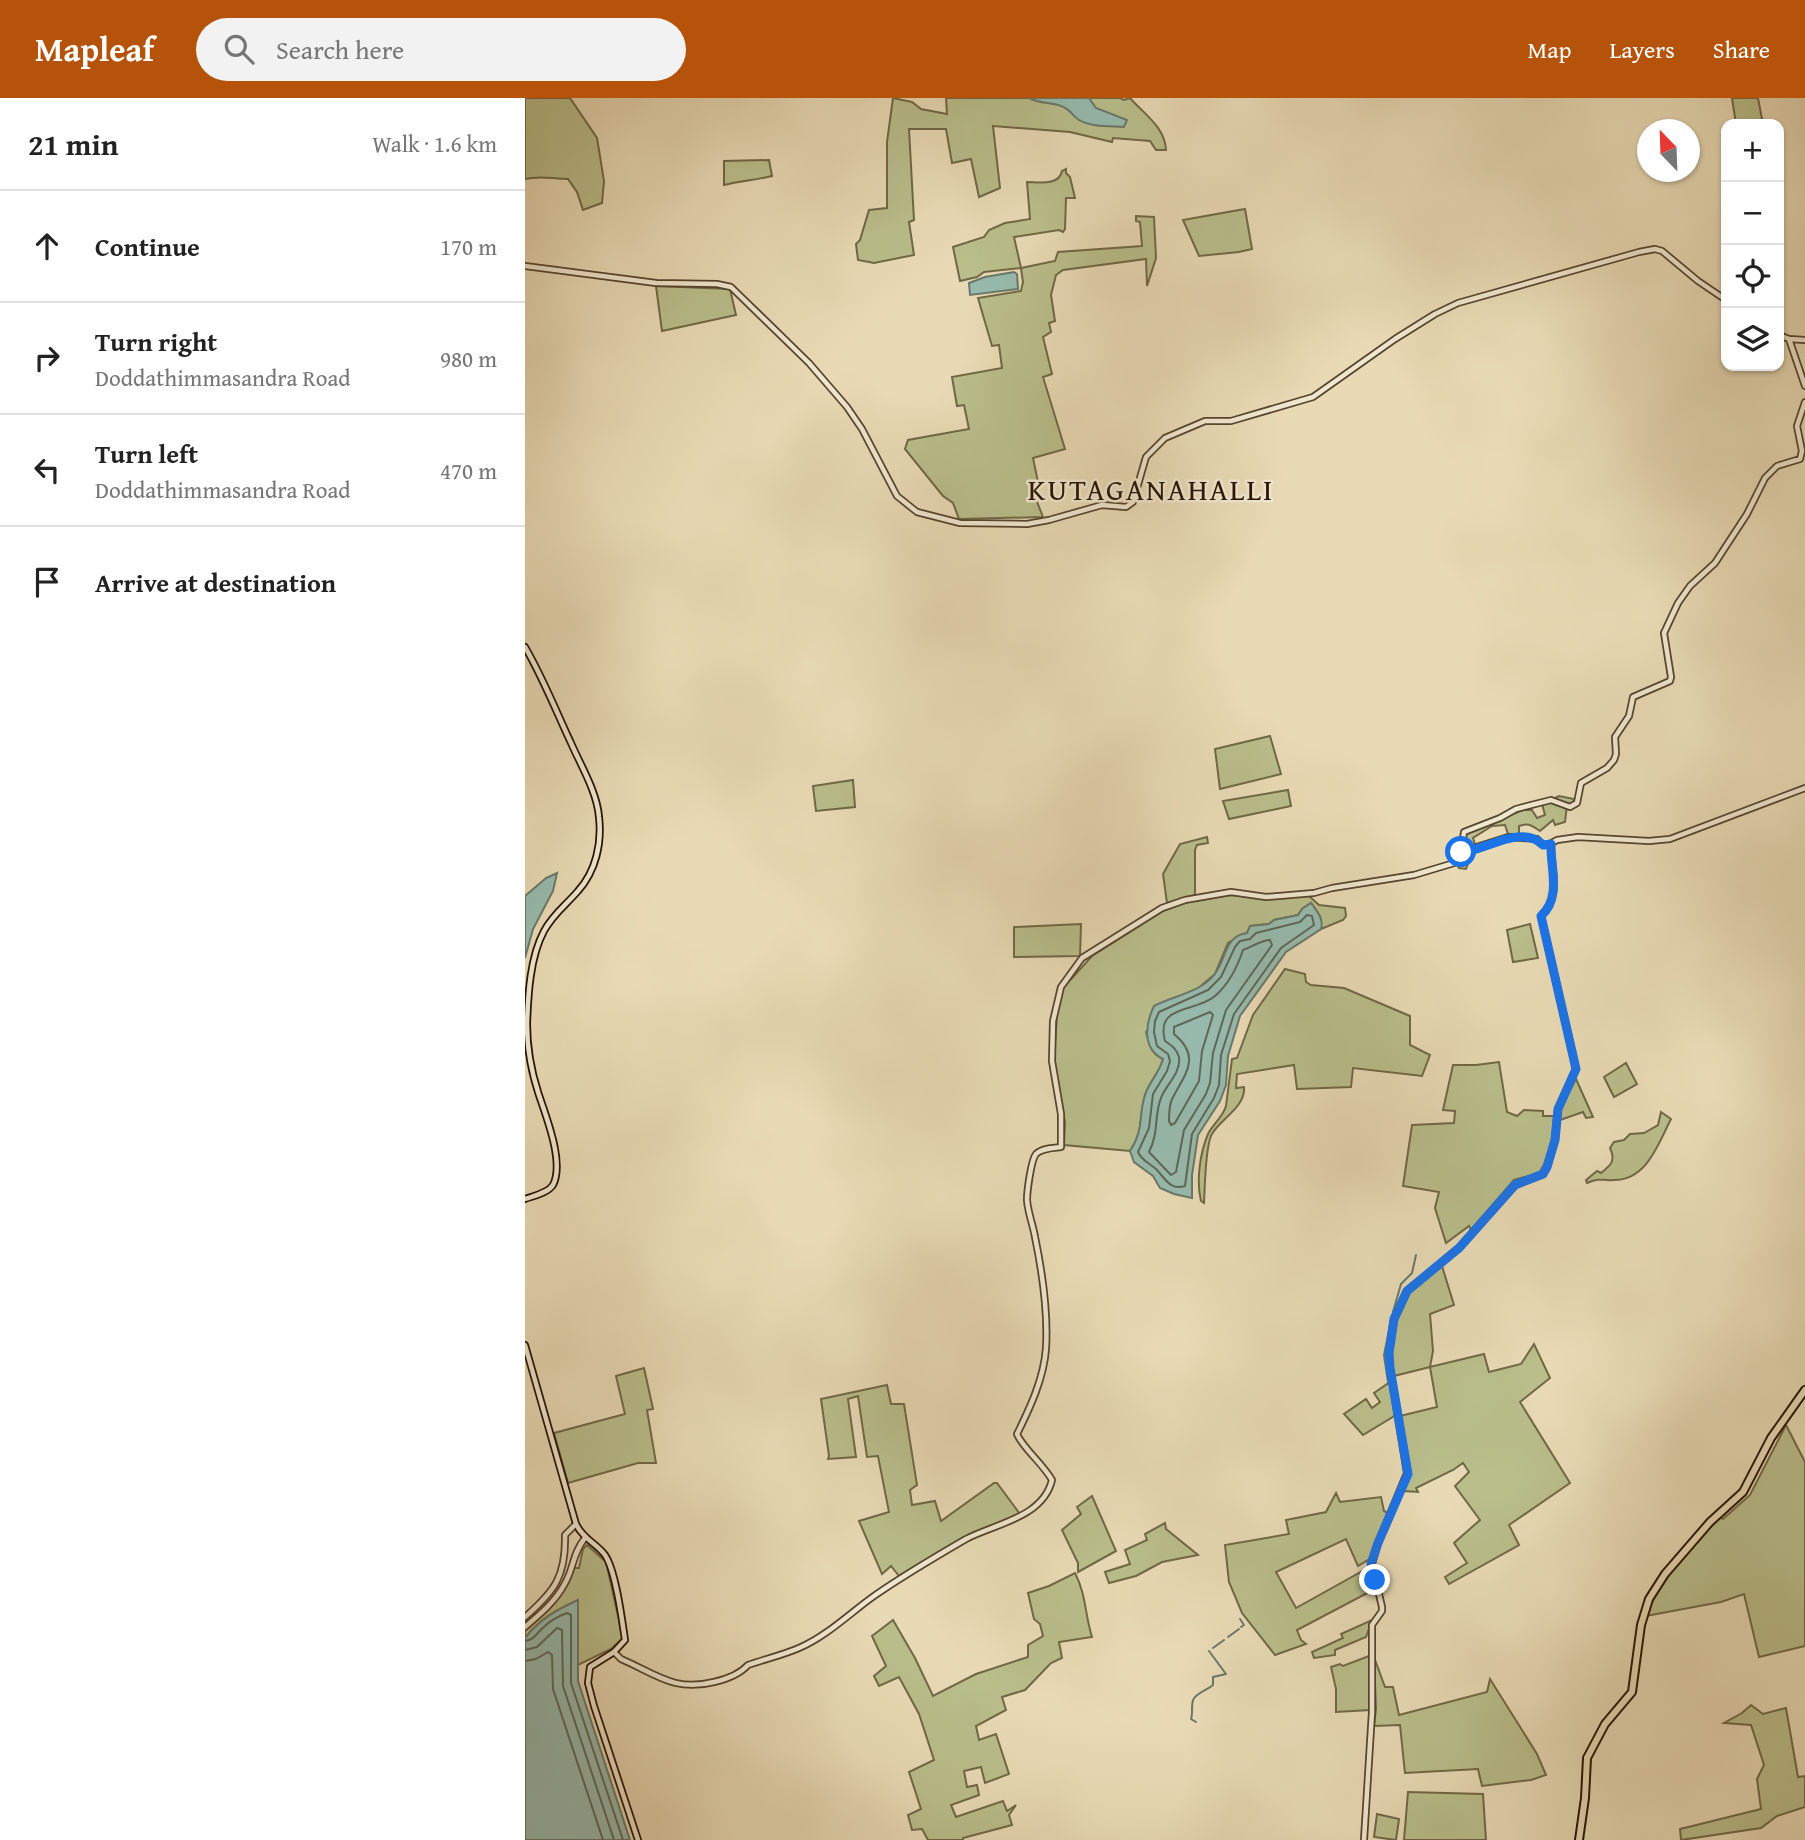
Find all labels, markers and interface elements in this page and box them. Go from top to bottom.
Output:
search box [196,18,686,81]
text: Mapleaf [35,25,154,73]
icon: search [220,30,258,68]
text: Search here [276,30,404,69]
text: Map [1528,32,1571,67]
text: Layers [1609,32,1675,67]
text: Share [1713,32,1770,67]
north arrow [1637,119,1700,182]
map controls [1721,119,1784,371]
button: + [1721,119,1784,182]
text: 21 min [28,122,118,166]
text: Walk · 1.6 km [372,127,497,160]
button: − [1721,182,1784,245]
icon: ahead [28,227,66,265]
text: Continue [95,227,200,266]
text: 170 m [440,230,497,263]
button: locate [1721,245,1784,308]
button: layers [1721,308,1784,371]
text: Turn right [95,322,217,361]
icon: right [28,339,66,377]
text: 980 m [440,342,497,375]
text: Doddathimmasandra Road [95,361,351,394]
text: Turn left [95,434,198,473]
icon: left [28,451,66,489]
text: 470 m [440,454,497,487]
district label: KUTAGANAHALLI [1028,467,1274,511]
text: Doddathimmasandra Road [95,473,351,506]
icon: arrive [28,563,66,601]
text: Arrive at destination [95,563,336,602]
route start [1445,836,1476,867]
route end [1359,1564,1390,1595]

